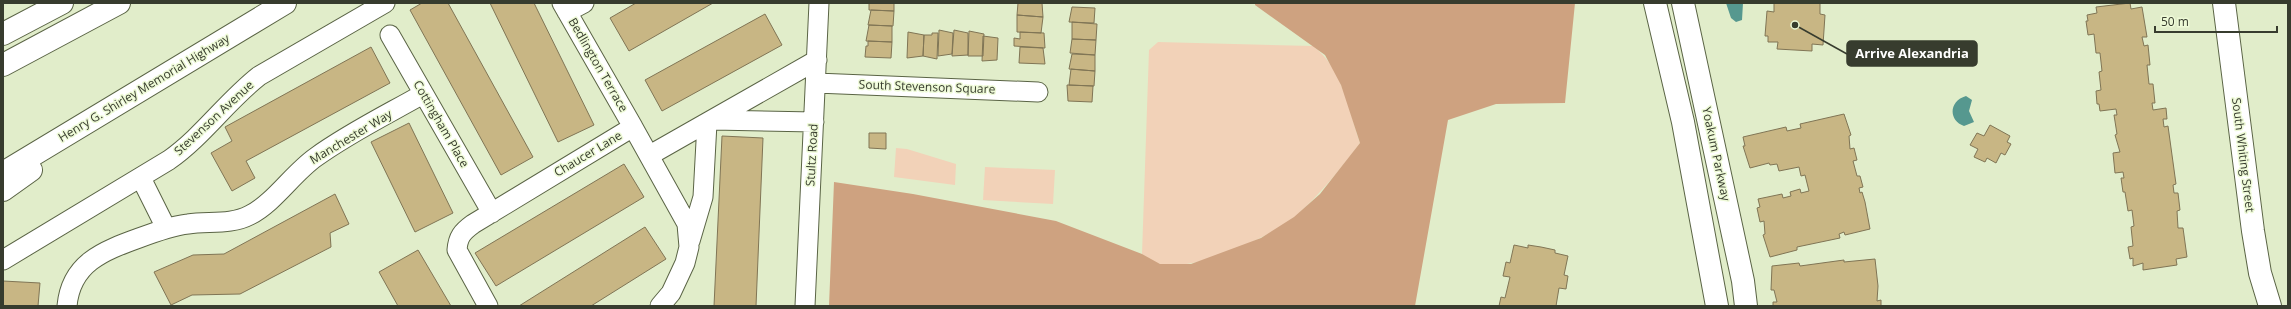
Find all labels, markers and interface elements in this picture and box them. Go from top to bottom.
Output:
scale bar [2155,8,2277,34]
text: 50 m [2161,13,2189,30]
street label: Bedlington Terrace [565,15,632,115]
street label: Henry G. Shirley Memorial Highway [55,29,233,146]
callout: Arrive Alexandria [1847,41,1977,66]
text: Arrive Alexandria [1855,44,1969,62]
street label: Stevenson Avenue [170,76,257,159]
street label: South Stevenson Square [858,76,996,97]
street label: Cottingham Place [410,77,473,171]
street label: South Whiting Street [2228,97,2259,213]
street label: Manchester Way [306,105,396,168]
street label: Yoakum Parkway [1698,105,1735,203]
street label: Stultz Road [801,123,822,187]
street label: Chaucer Lane [551,126,625,181]

